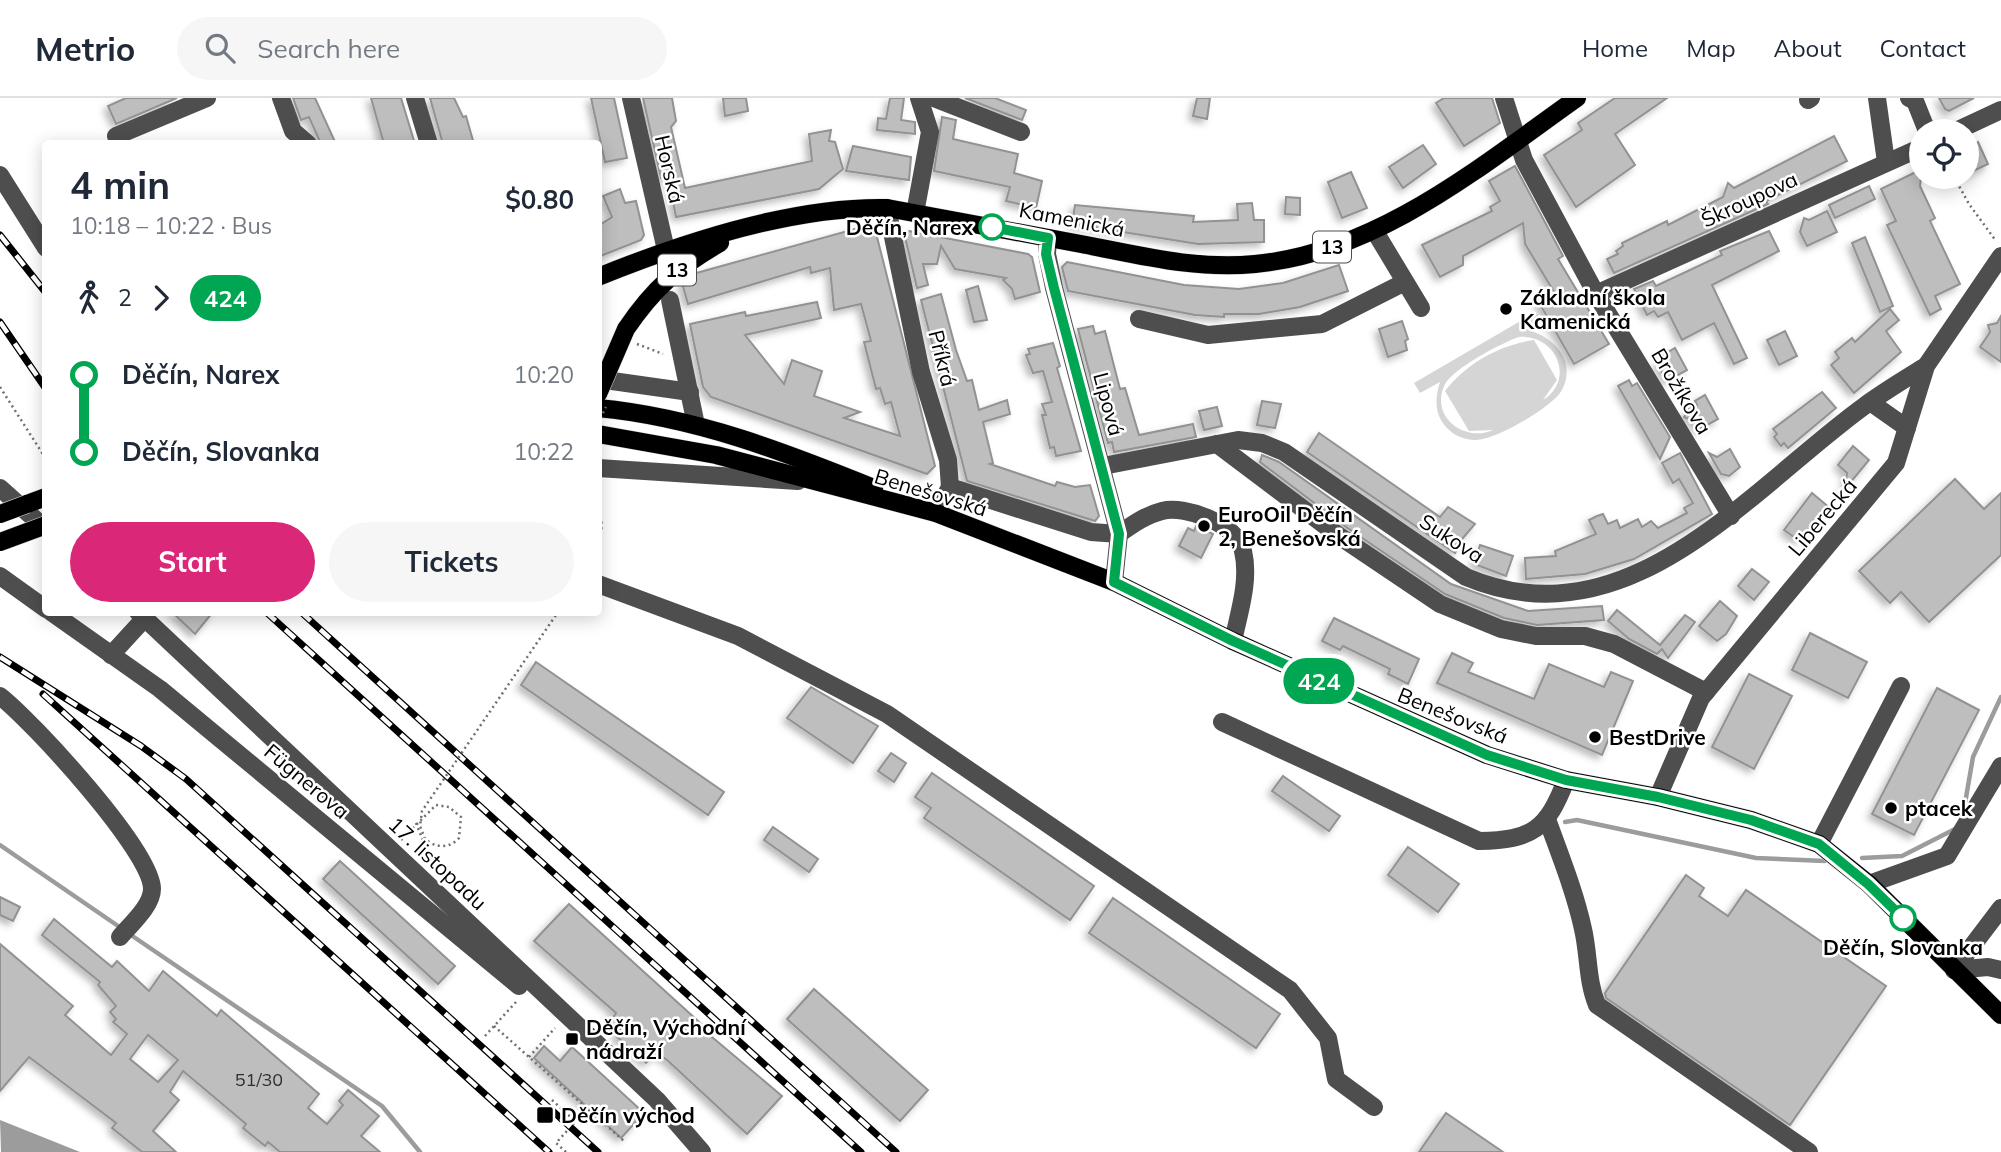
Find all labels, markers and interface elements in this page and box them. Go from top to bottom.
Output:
search box [177,17,667,80]
text: Metrio [35,28,135,69]
icon: search [201,29,239,67]
text: Search here [257,32,400,65]
text: Home [1582,33,1648,63]
text: Map [1686,33,1736,63]
text: About [1774,33,1842,63]
text: Contact [1880,33,1966,63]
map controls [1909,119,1979,189]
button: locate [1909,119,1979,189]
street label: Horská [650,132,690,206]
text: 4 min [70,161,170,209]
street label: Škroupova [1697,165,1801,233]
text: $0.80 [505,183,574,216]
street label: Kamenická [1017,196,1127,242]
text: 10:18 – 10:22 · Bus [70,211,272,240]
place label: Děčín, Narex [846,214,973,240]
marker: Děčín, Narex [979,214,1005,240]
road number: 13 [1313,232,1351,262]
road number: 13 [658,254,696,286]
icon: walk [70,279,108,317]
icon: forward [142,279,180,317]
text: 2 [118,283,132,312]
text: 424 [204,283,247,313]
place label: Základní škola Kamenická [1520,284,1666,334]
marker: Základní škola Kamenická [1498,301,1514,317]
street label: Příkrá [923,327,963,389]
street label: Brožíkova [1646,343,1718,439]
text: Děčín, Narex [122,358,279,391]
text: 10:20 [514,360,574,389]
street label: Lipová [1088,369,1130,439]
text: Děčín, Slovanka [122,435,320,468]
text: 10:22 [514,437,574,466]
street label: Benešovská [872,463,990,521]
street label: Liberecká [1782,473,1862,561]
place label: EuroOil Děčín 2, Benešovská [1218,501,1361,551]
street label: Sukova [1415,508,1489,568]
marker: EuroOil Děčín 2, Benešovská [1196,518,1212,534]
button: Start [70,522,315,602]
button: Tickets [329,522,574,602]
line badge: 424 [1279,658,1359,704]
text: 424 [1297,666,1341,696]
street label: Benešovská [1394,681,1512,749]
place label: BestDrive [1609,724,1706,750]
marker: BestDrive [1587,729,1603,745]
street label: Fügnerova [259,738,355,824]
place label: ptacek [1905,795,1973,821]
marker: ptacek [1883,800,1899,816]
street label: 17. listopadu [383,811,493,915]
marker: Děčín, Slovanka [1890,905,1916,931]
place label: Děčín, Slovanka [1823,934,1983,960]
place label: Děčín, Východní nádraží [586,1014,747,1064]
marker: Děčín, Východní nádraží [564,1031,580,1047]
house number: 51/30 [235,1068,283,1091]
place label: Děčín východ [561,1102,695,1128]
marker: Děčín východ [535,1105,555,1125]

